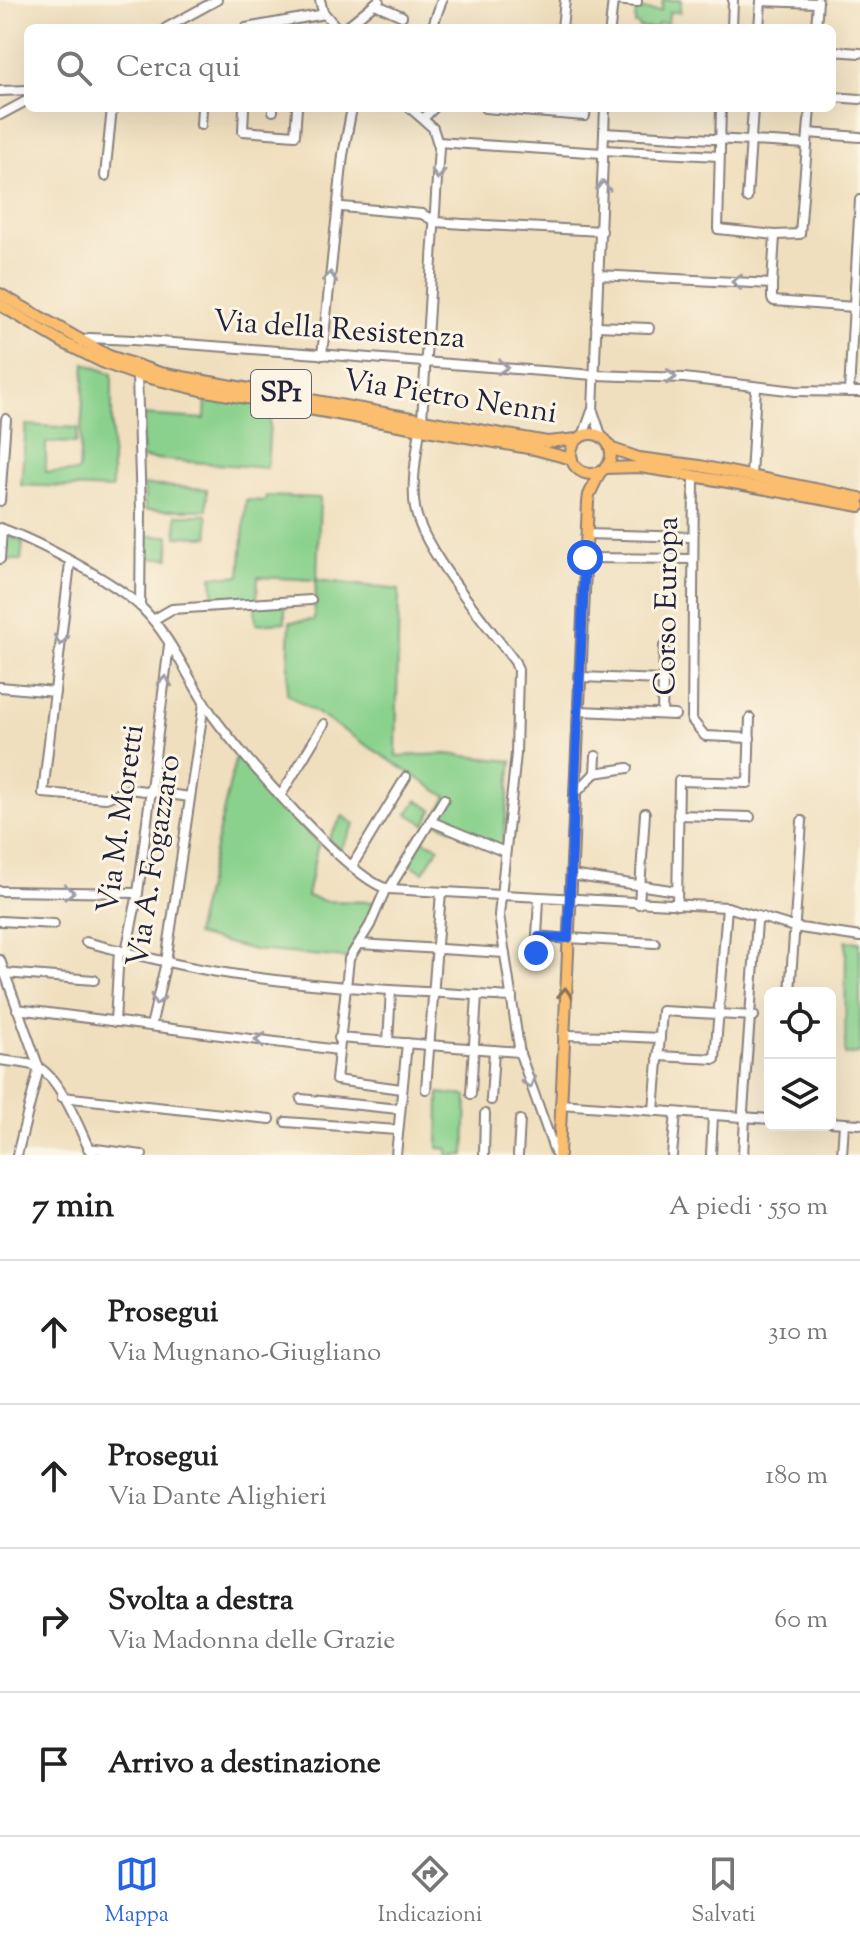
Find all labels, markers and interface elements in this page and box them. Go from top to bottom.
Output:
search box [24,24,836,112]
icon: search [52,46,96,90]
text: Cerca qui [116,47,241,90]
one-way arrow [430,168,447,181]
one-way arrow [594,179,612,192]
one-way arrow [321,270,338,283]
one-way arrow [730,274,743,291]
street label: Via della Resistenza [212,301,467,361]
one-way arrow [497,358,510,375]
street label: Via Pietro Nenni [340,360,560,436]
one-way arrow [665,368,678,385]
road number: SP1 [251,370,311,418]
street label: Corso Europa [645,516,691,696]
route start [567,540,603,576]
one-way arrow [52,634,69,647]
one-way arrow [156,674,173,687]
street label: Via M. Moretti [87,722,157,916]
street label: Via A. Fogazzaro [117,752,193,970]
one-way arrow [63,883,76,901]
route end [518,935,554,971]
one-way arrow [556,986,573,999]
map controls [764,987,836,1131]
button: locate [764,987,836,1059]
one-way arrow [149,993,166,1006]
one-way arrow [253,1032,267,1049]
button: layers [764,1059,836,1131]
one-way arrow [520,1076,536,1090]
text: 7 min [32,1183,114,1232]
text: A piedi · 550 m [669,1189,828,1226]
text: Prosegui [108,1292,218,1335]
icon: ahead [32,1310,76,1354]
text: 310 m [768,1314,828,1351]
text: Via Mugnano-Giugliano [108,1335,381,1372]
text: Prosegui [108,1436,218,1479]
icon: ahead [32,1454,76,1498]
text: 180 m [765,1458,828,1495]
text: Via Dante Alighieri [108,1479,327,1516]
text: Svolta a destra [108,1580,294,1623]
icon: right [32,1598,76,1642]
text: 60 m [774,1602,828,1639]
text: Via Madonna delle Grazie [108,1623,395,1660]
icon: arrive [32,1742,76,1786]
text: Arrivo a destinazione [108,1743,381,1786]
tab: Mappa [104,1852,169,1932]
tab: Indicazioni [378,1852,482,1932]
tab: Salvati [691,1852,756,1932]

